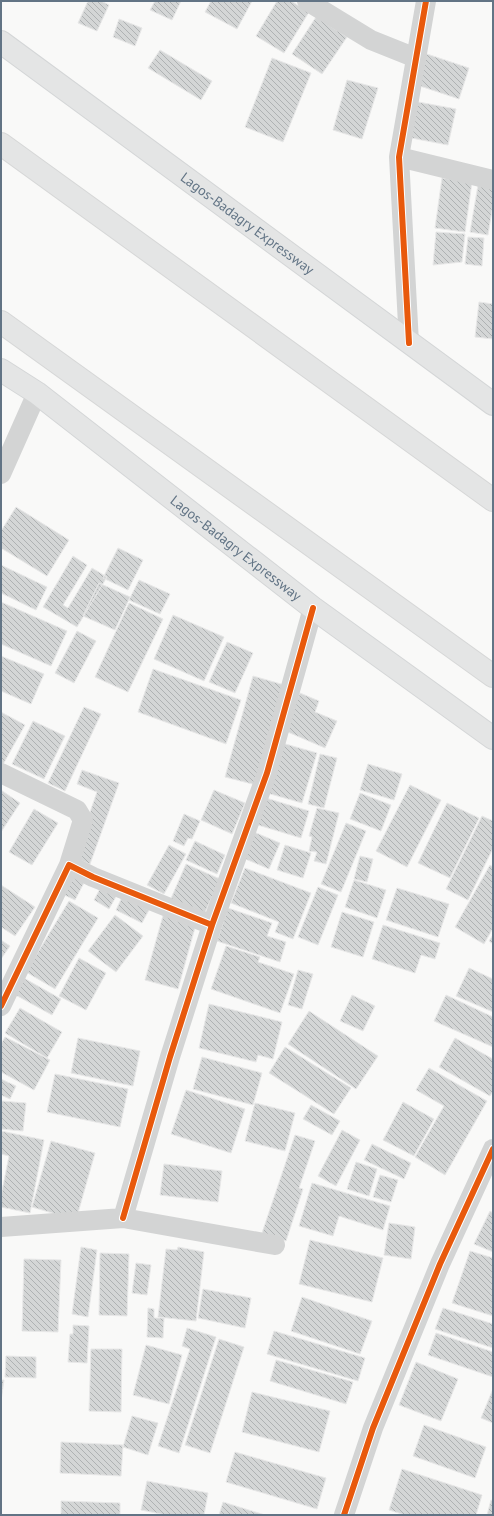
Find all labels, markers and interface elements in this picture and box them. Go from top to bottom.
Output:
street label: Lagos-Badagry Expressway [177,168,318,279]
street label: Lagos-Badagry Expressway [167,491,306,605]

